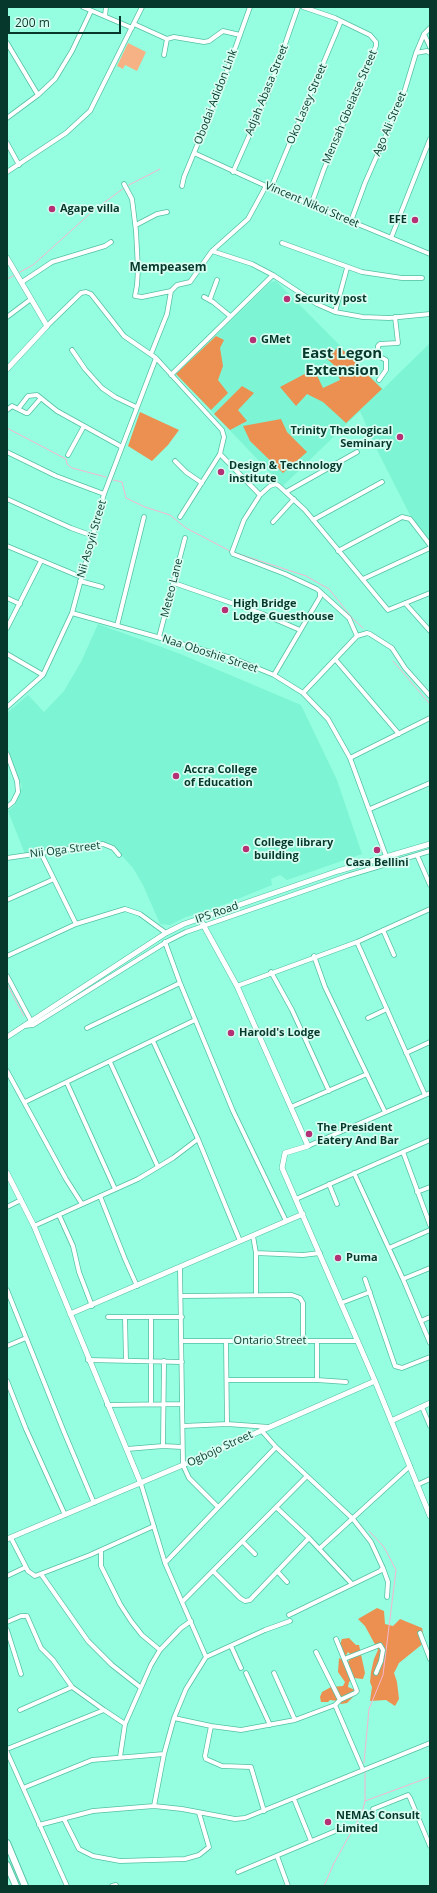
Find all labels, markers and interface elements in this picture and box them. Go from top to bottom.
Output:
scale bar [10,8,123,34]
text: 200 m [15,14,50,31]
street label: Adjah Abasa Street [243,43,291,137]
street label: Obodai Adidon Link [192,48,240,146]
street label: Mensah Gbeiatse Street [320,48,380,166]
street label: Oko Lasey Street [284,62,330,146]
street label: Ago Ali Street [371,90,409,158]
street label: Vincent Nikoi Street [263,179,361,231]
place label: Agape villa [60,202,120,216]
marker: Agape villa [47,204,57,214]
place label: EFE [389,213,407,227]
marker: EFE [410,215,420,225]
district label: Mempeasem [130,261,206,275]
place label: Security post [295,292,367,306]
marker: Security post [282,294,292,304]
place label: GMet [261,333,291,347]
marker: GMet [248,335,258,345]
district label: East Legon Extension [302,345,382,380]
place label: Trinity Theological Seminary [290,424,392,450]
marker: Trinity Theological Seminary [395,432,405,442]
place label: Design & Technology institute [229,459,342,485]
marker: Design & Technology institute [216,467,226,477]
street label: Nii Asoyii Street [75,499,109,579]
street label: Meteo Lane [158,557,186,619]
place label: High Bridge Lodge Guesthouse [233,597,334,623]
marker: High Bridge Lodge Guesthouse [220,605,230,615]
street label: Naa Oboshie Street [161,632,259,676]
place label: Accra College of Education [184,763,257,789]
marker: Accra College of Education [171,771,181,781]
place label: College library building [254,836,333,862]
street label: Nii Oga Street [29,839,101,861]
marker: College library building [241,844,251,854]
marker: Casa Bellini [372,845,382,855]
place label: Casa Bellini [345,856,409,870]
street label: IPS Road [194,899,240,927]
place label: Harold's Lodge [239,1026,320,1040]
marker: Harold's Lodge [226,1028,236,1038]
place label: The President Eatery And Bar [317,1121,399,1147]
marker: The President Eatery And Bar [304,1129,314,1139]
place label: Puma [346,1251,378,1265]
marker: Puma [333,1253,343,1263]
street label: Ontario Street [234,1334,306,1348]
street label: Ogbojo Street [185,1428,255,1470]
place label: NEMAS Consult Limited [336,1809,420,1835]
marker: NEMAS Consult Limited [323,1817,333,1827]

